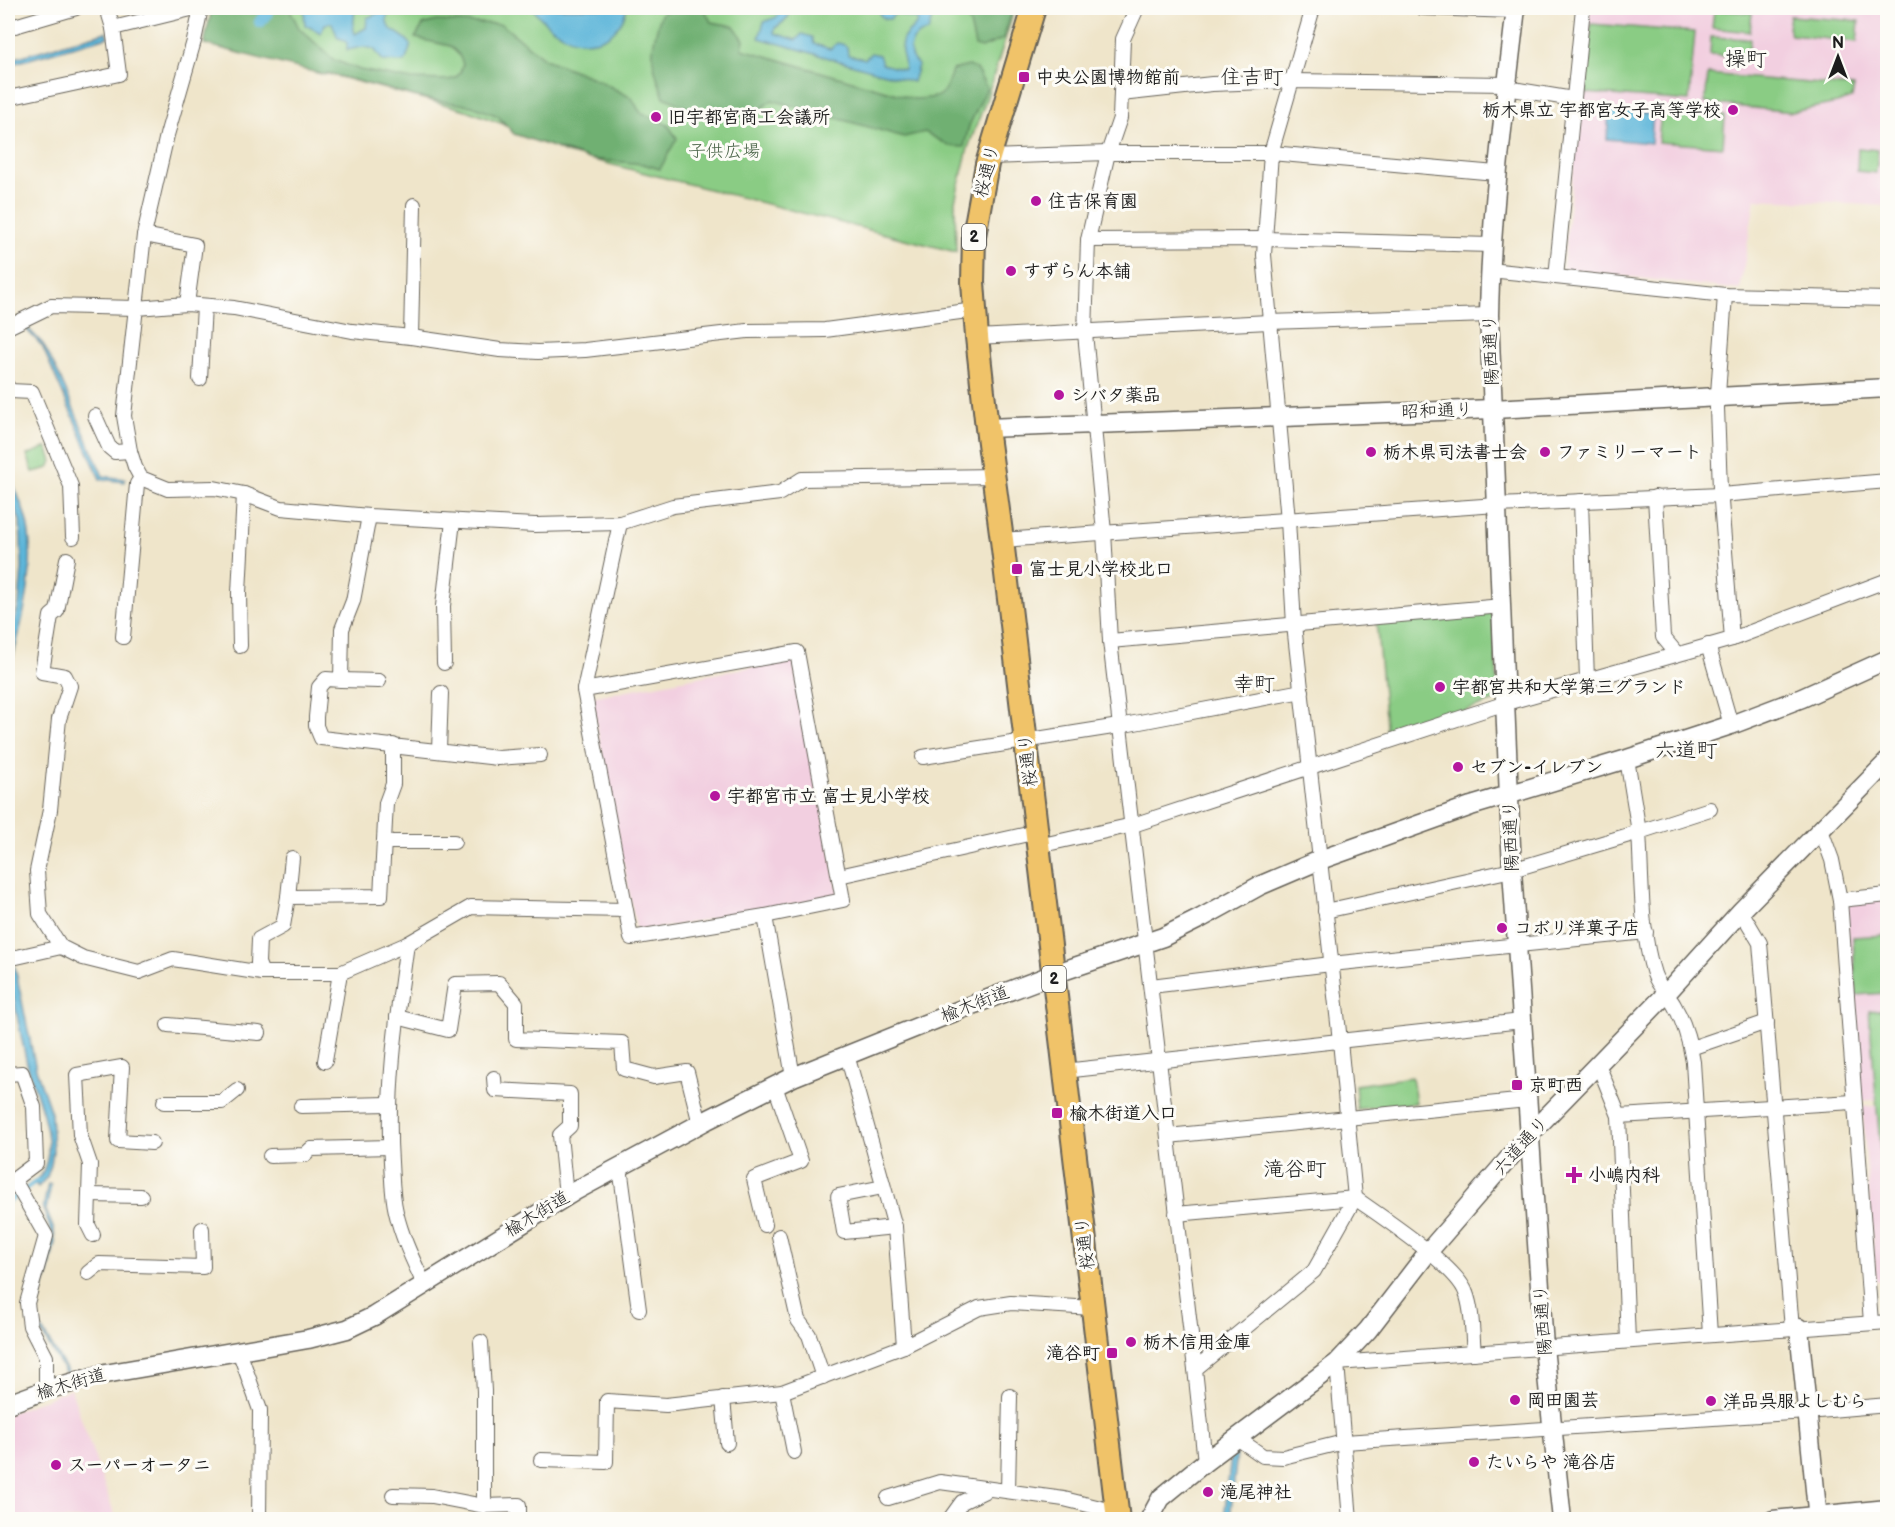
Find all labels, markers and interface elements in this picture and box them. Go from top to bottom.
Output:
north arrow [1808,27,1868,87]
text: N [1832,34,1844,53]
district label: 操町 [1725,47,1767,72]
district label: 住吉町 [1221,65,1284,90]
place label: 中央公園博物館前 [1036,67,1180,88]
marker: 中央公園博物館前 [1017,70,1031,84]
place label: 栃木県立 宇都宮女子高等学校 [1482,100,1721,121]
marker: 栃木県立 宇都宮女子高等学校 [1726,103,1740,117]
place label: 旧宇都宮商工会議所 [668,107,830,128]
marker: 旧宇都宮商工会議所 [649,110,663,124]
park label: 子供広場 [688,141,760,162]
street label: 桜通り [970,142,1004,200]
place label: 住吉保育園 [1048,191,1138,212]
marker: 住吉保育園 [1029,194,1043,208]
road number: 2 [962,224,986,250]
place label: すずらん本舗 [1023,261,1131,282]
marker: すずらん本舗 [1004,264,1018,278]
street label: 陽西通り [1479,314,1503,386]
place label: シバタ薬品 [1071,385,1161,406]
marker: シバタ薬品 [1052,388,1066,402]
street label: 昭和通り [1401,399,1473,423]
place label: 栃木県司法書士会 [1383,442,1527,463]
place label: ファミリーマート [1557,442,1702,463]
marker: 栃木県司法書士会 [1364,445,1378,459]
marker: ファミリーマート [1538,445,1552,459]
place label: 富士見小学校北口 [1029,559,1173,580]
marker: 富士見小学校北口 [1010,562,1024,576]
district label: 幸町 [1233,672,1275,697]
place label: 宇都宮共和大学第三グランド [1452,677,1686,698]
marker: 宇都宮共和大学第三グランド [1433,680,1447,694]
street label: 桜通り [1014,732,1042,788]
district label: 六道町 [1655,738,1718,763]
place label: セブン-イレブン [1470,757,1603,778]
marker: セブン-イレブン [1451,760,1465,774]
place label: 宇都宮市立 富士見小学校 [727,786,930,807]
marker: 宇都宮市立 富士見小学校 [708,789,722,803]
street label: 陽西通り [1499,800,1523,872]
place label: コボリ洋菓子店 [1514,918,1640,939]
marker: コボリ洋菓子店 [1495,921,1509,935]
road number: 2 [1042,966,1066,992]
street label: 楡木街道 [938,981,1012,1027]
place label: 京町西 [1529,1075,1583,1096]
marker: 京町西 [1510,1078,1524,1092]
place label: 楡木街道入口 [1069,1103,1177,1124]
marker: 楡木街道入口 [1050,1106,1064,1120]
street label: 六道通り [1489,1112,1553,1180]
district label: 滝谷町 [1264,1157,1327,1182]
place label: 小嶋内科 [1588,1165,1660,1186]
marker: 小嶋内科 [1565,1166,1583,1184]
street label: 楡木街道 [501,1186,573,1242]
street label: 桜通り [1071,1215,1099,1271]
street label: 陽西通り [1530,1283,1556,1357]
place label: 栃木信用金庫 [1143,1332,1251,1353]
marker: 栃木信用金庫 [1124,1335,1138,1349]
place label: 滝谷町 [1046,1343,1100,1364]
marker: 滝谷町 [1105,1346,1119,1360]
street label: 楡木街道 [34,1364,108,1404]
place label: 岡田園芸 [1527,1390,1599,1411]
place label: 洋品呉服よしむら [1723,1391,1867,1412]
marker: 岡田園芸 [1508,1393,1522,1407]
marker: 洋品呉服よしむら [1704,1394,1718,1408]
place label: たいらや 滝谷店 [1486,1452,1617,1473]
place label: スーパーオータニ [68,1455,211,1476]
marker: たいらや 滝谷店 [1467,1455,1481,1469]
marker: スーパーオータニ [49,1458,63,1472]
place label: 滝尾神社 [1220,1482,1292,1503]
marker: 滝尾神社 [1201,1485,1215,1499]

